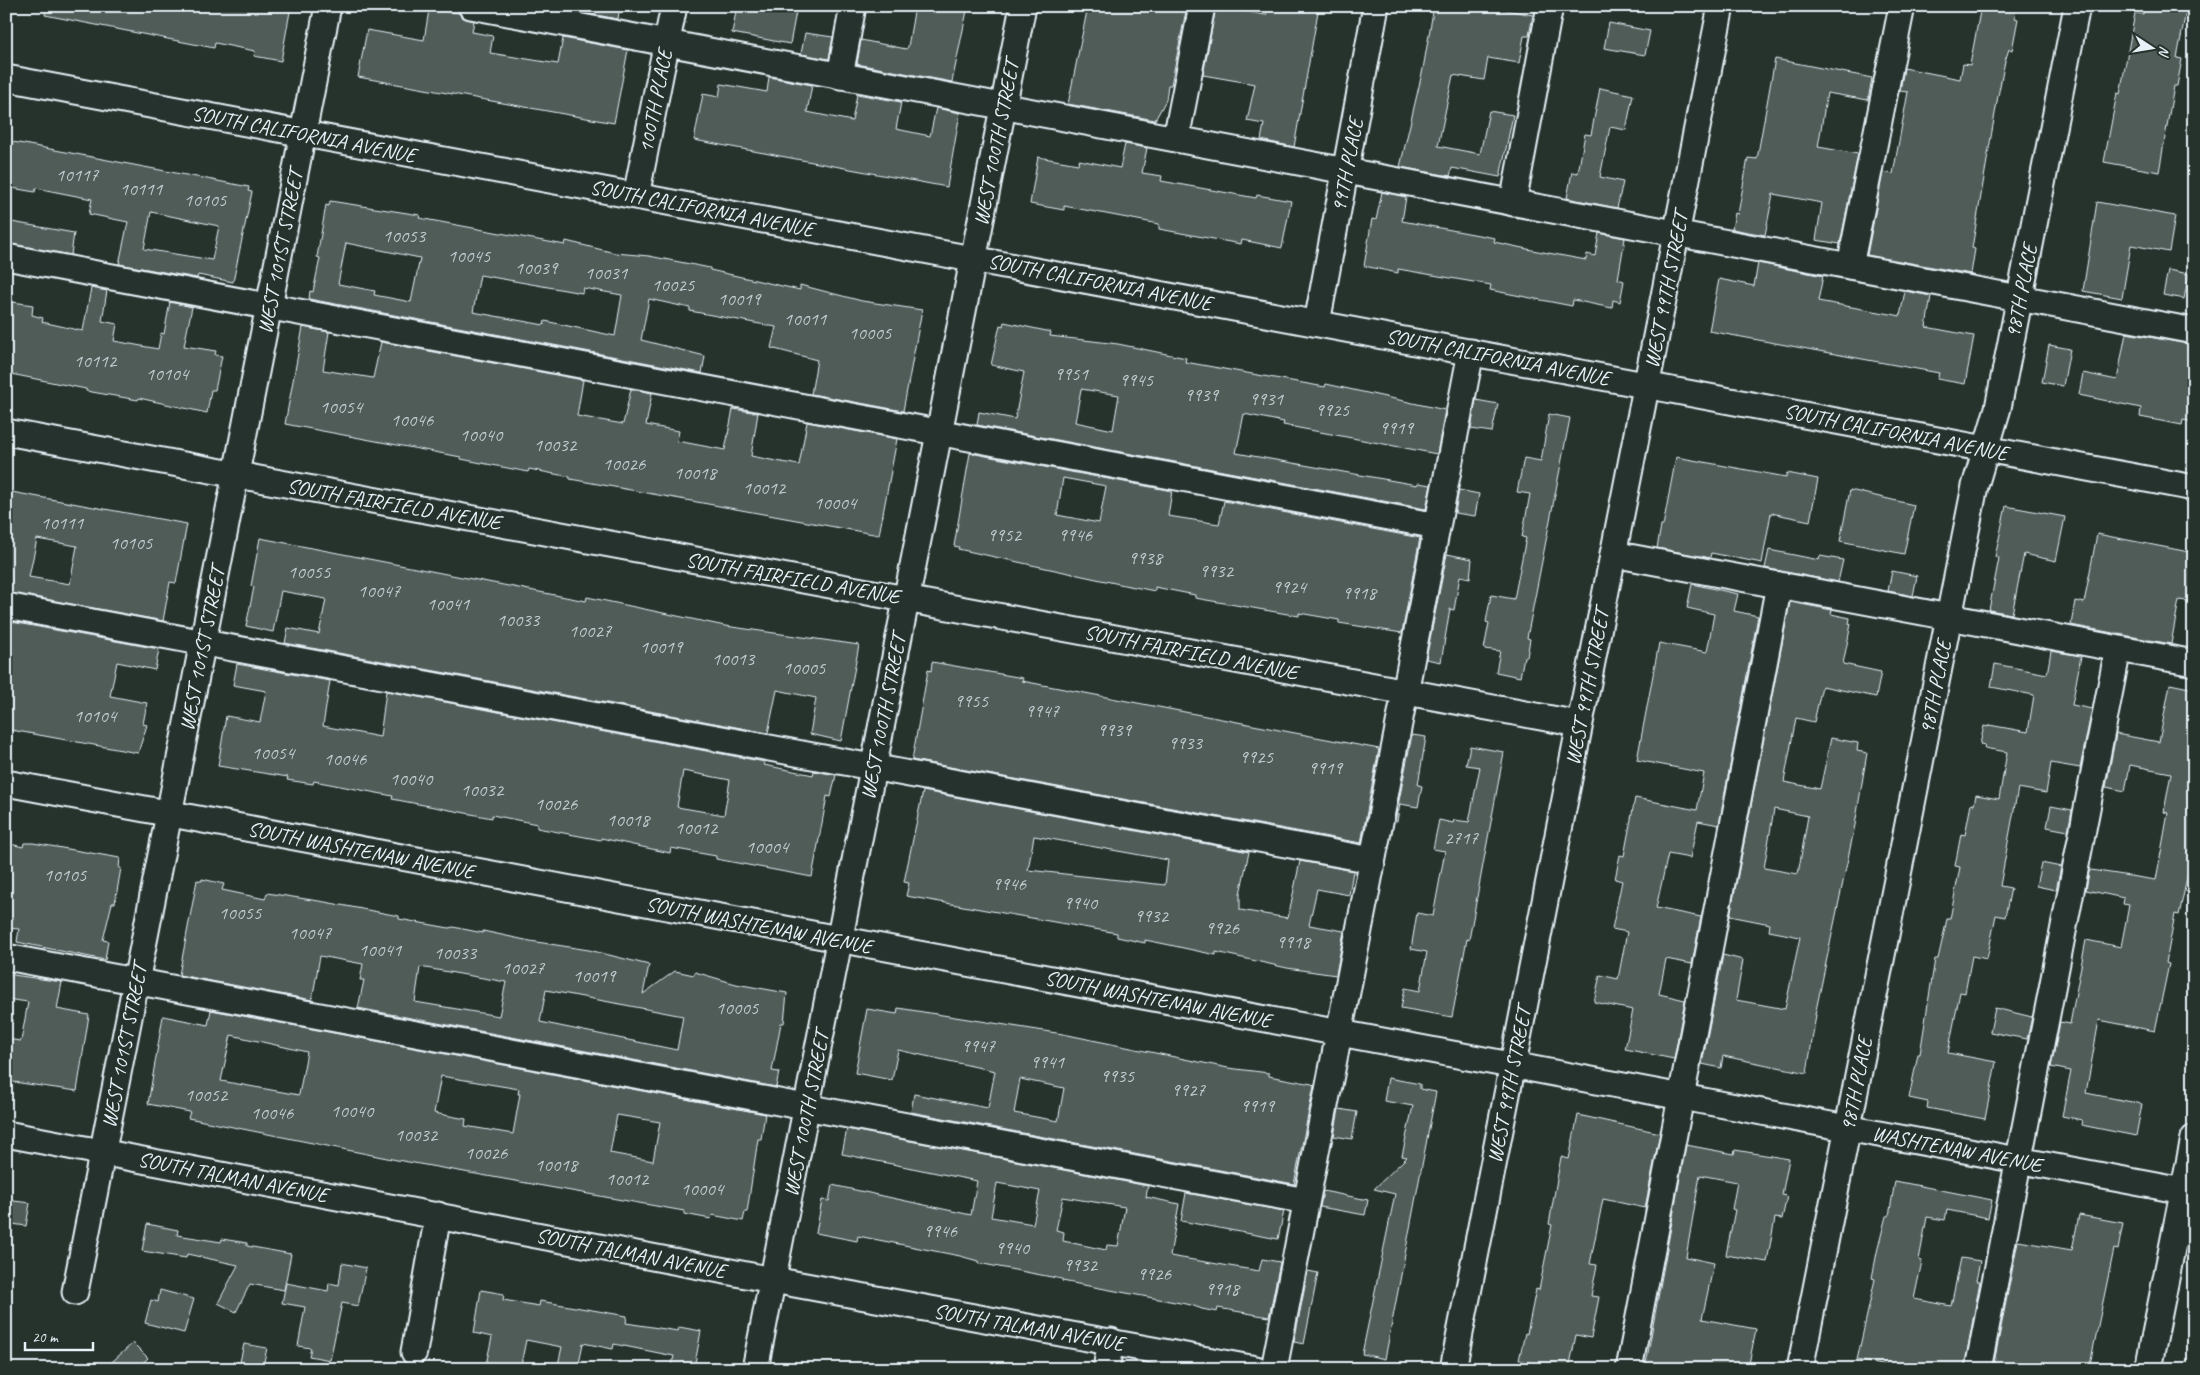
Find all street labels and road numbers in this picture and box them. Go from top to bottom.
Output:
street label: 100TH PLACE [632,45,678,155]
street label: WEST 100TH STREET [967,53,1026,228]
street label: SOUTH CALIFORNIA AVENUE [190,100,421,169]
street label: 99TH PLACE [1325,113,1369,214]
street label: WEST 101ST STREET [251,163,310,336]
street label: SOUTH CALIFORNIA AVENUE [588,174,819,243]
street label: WEST 99TH STREET [1638,205,1695,370]
street label: 98TH PLACE [1999,239,2043,340]
street label: SOUTH CALIFORNIA AVENUE [986,248,1217,317]
street label: SOUTH CALIFORNIA AVENUE [1384,323,1615,392]
street label: SOUTH CALIFORNIA AVENUE [1782,398,2013,467]
street label: SOUTH FAIRFIELD AVENUE [285,472,506,536]
street label: SOUTH FAIRFIELD AVENUE [684,546,905,610]
street label: WEST 101ST STREET [173,560,232,733]
street label: WEST 99TH STREET [1559,602,1616,767]
street label: SOUTH FAIRFIELD AVENUE [1082,619,1303,686]
street label: WEST 100TH STREET [854,627,913,802]
street label: 98TH PLACE [1913,635,1957,736]
street label: SOUTH WASHTENAW AVENUE [246,815,479,885]
street label: SOUTH WASHTENAW AVENUE [644,890,877,960]
street label: WEST 101ST STREET [95,957,154,1130]
street label: SOUTH WASHTENAW AVENUE [1043,964,1276,1034]
street label: WEST 99TH STREET [1481,1000,1538,1165]
street label: WEST 100TH STREET [777,1024,836,1199]
street label: 98TH PLACE [1834,1032,1878,1133]
street label: WASHTENAW AVENUE [1870,1120,2047,1179]
street label: SOUTH TALMAN AVENUE [136,1146,333,1209]
street label: SOUTH TALMAN AVENUE [534,1222,731,1285]
street label: SOUTH TALMAN AVENUE [932,1297,1129,1357]

